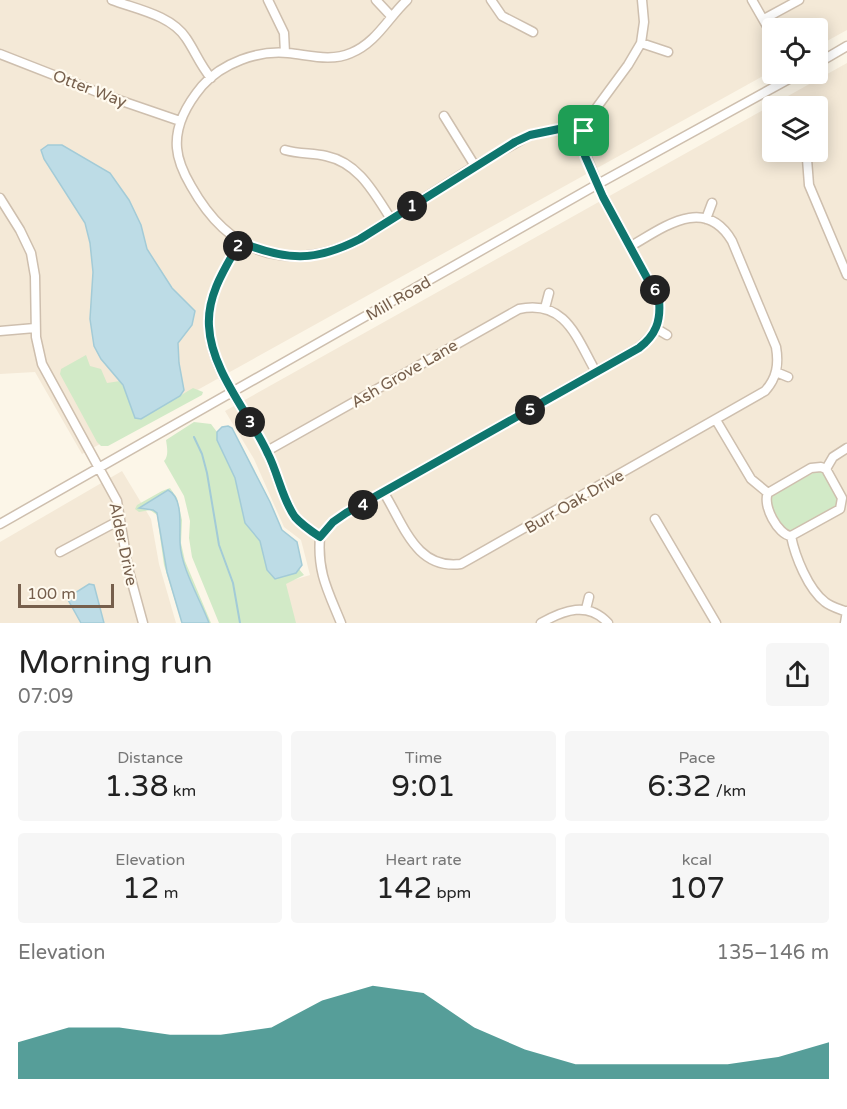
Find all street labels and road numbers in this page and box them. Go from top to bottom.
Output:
street label: Otter Way [50,66,130,112]
street label: Mill Road [362,272,435,325]
street label: Ash Grove Lane [348,335,461,412]
street label: Burr Oak Drive [521,465,628,538]
street label: Alder Drive [104,501,142,588]

